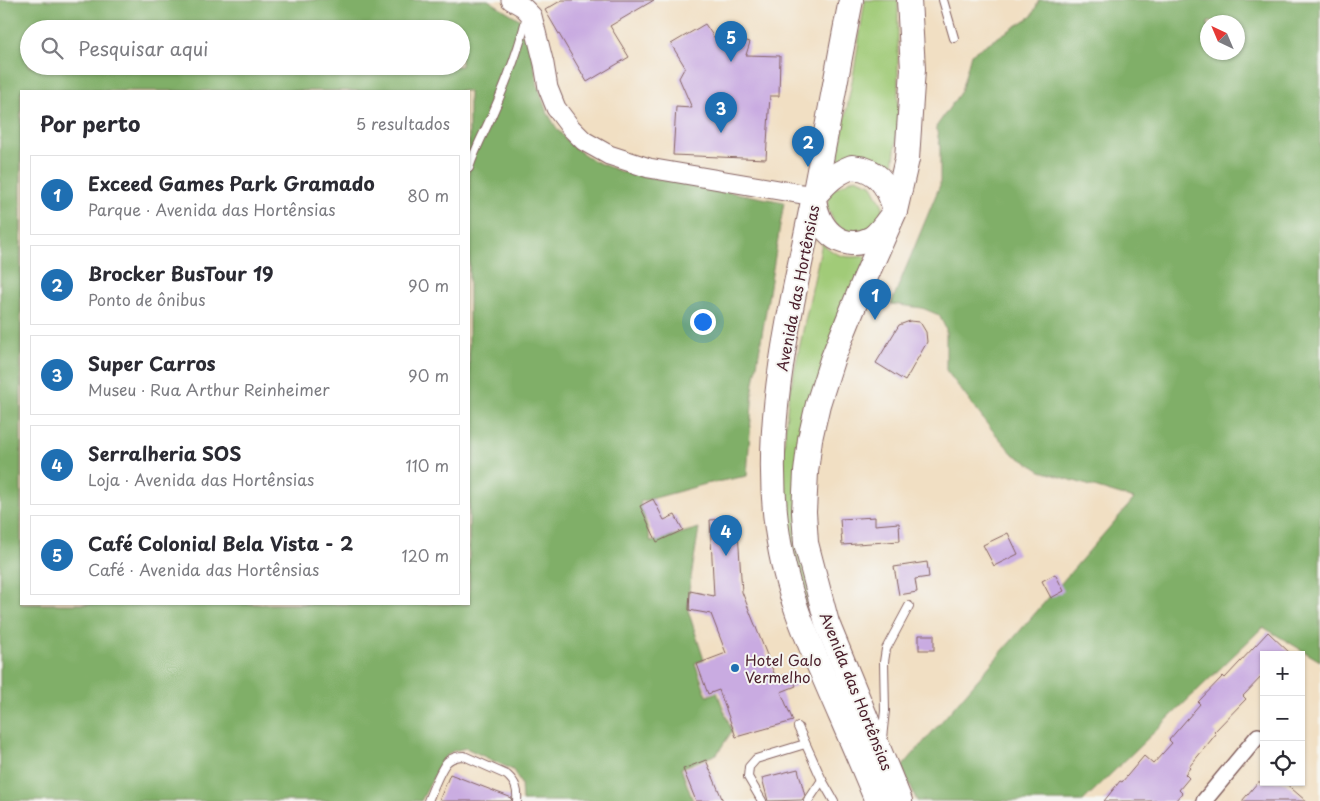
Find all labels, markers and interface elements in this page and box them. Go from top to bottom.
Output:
north arrow [1200,15,1245,60]
search box [20,20,470,75]
pin: 5 [715,21,747,62]
icon: search [38,34,66,62]
text: Pesquisar aqui [78,34,208,62]
pin: 3 [705,92,737,133]
text: Por perto [40,107,140,139]
text: 5 resultados [356,111,450,135]
pin: 2 [792,126,824,167]
text: Exceed Games Park Gramado [88,169,375,197]
text: 1 [53,183,61,207]
text: 80 m [407,183,449,207]
text: Parque · Avenida das Hortênsias [88,197,336,221]
street label: Avenida das Hortênsias [770,203,824,373]
text: Brocker BusTour 19 [88,259,274,287]
text: 2 [51,273,63,297]
text: 90 m [408,273,449,297]
pin: 1 [859,279,891,320]
text: Ponto de ônibus [88,287,205,311]
your location [690,309,716,335]
text: Super Carros [88,349,216,377]
text: 3 [52,363,62,387]
text: 90 m [408,363,449,387]
text: Museu · Rua Arthur Reinheimer [88,377,330,401]
text: Serralheria SOS [88,439,241,467]
text: 4 [52,453,62,477]
text: 110 m [406,453,449,477]
text: Loja · Avenida das Hortênsias [88,467,314,491]
pin: 4 [710,515,742,556]
text: Café Colonial Bela Vista - 2 [88,529,353,557]
text: 5 [52,543,62,567]
text: 120 m [402,543,449,567]
text: Café · Avenida das Hortênsias [88,557,319,581]
street label: Avenida das Hortênsias [815,608,899,774]
place label: Hotel Galo Vermelho [745,648,822,688]
map controls [1260,651,1305,786]
button: + [1260,651,1305,696]
marker: Hotel Galo Vermelho [729,662,741,674]
button: − [1260,696,1305,741]
button: locate [1260,741,1305,786]

